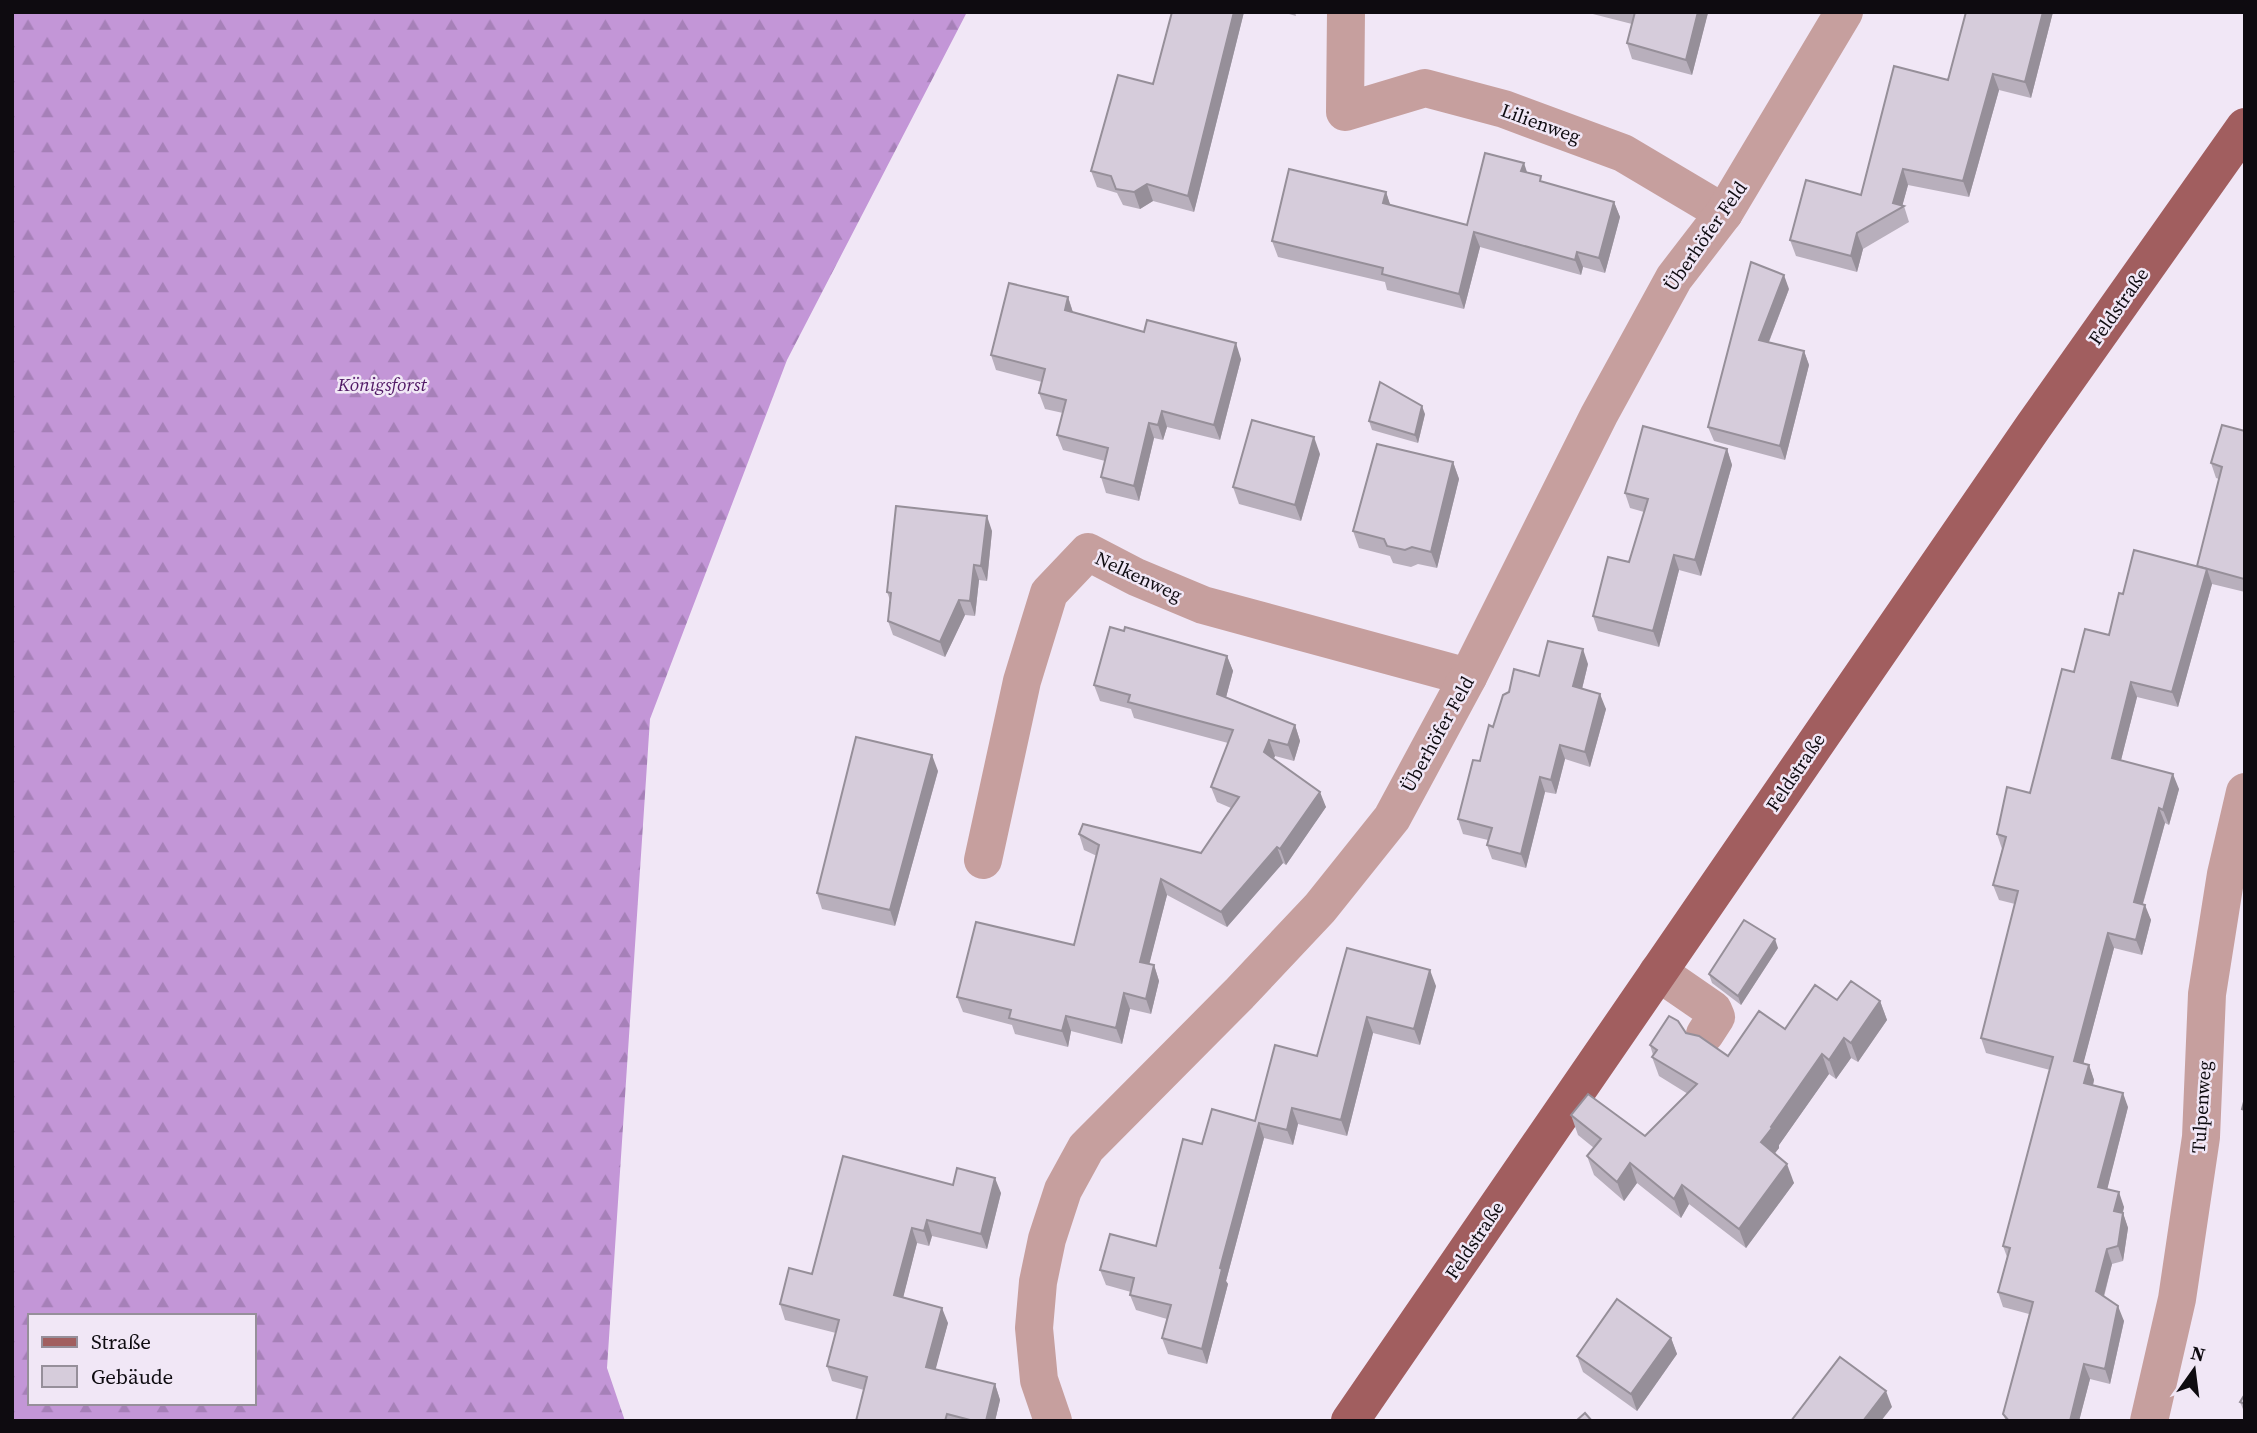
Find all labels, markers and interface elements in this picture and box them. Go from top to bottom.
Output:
street label: Lilienweg [1498,97,1584,149]
street label: Überhöfer Feld [1657,176,1753,296]
street label: Feldstraße [2082,262,2154,350]
park label: Königsforst [336,371,427,397]
street label: Nelkenweg [1091,545,1187,608]
street label: Überhöfer Feld [1394,671,1480,797]
street label: Feldstraße [1759,728,1831,816]
street label: Tulpenweg [2185,1060,2217,1154]
street label: Feldstraße [1438,1196,1510,1284]
legend [28,1314,256,1405]
text: Straße [91,1327,151,1356]
north arrow [2159,1335,2229,1405]
text: N [2188,1339,2208,1368]
text: Gebäude [91,1362,173,1391]

